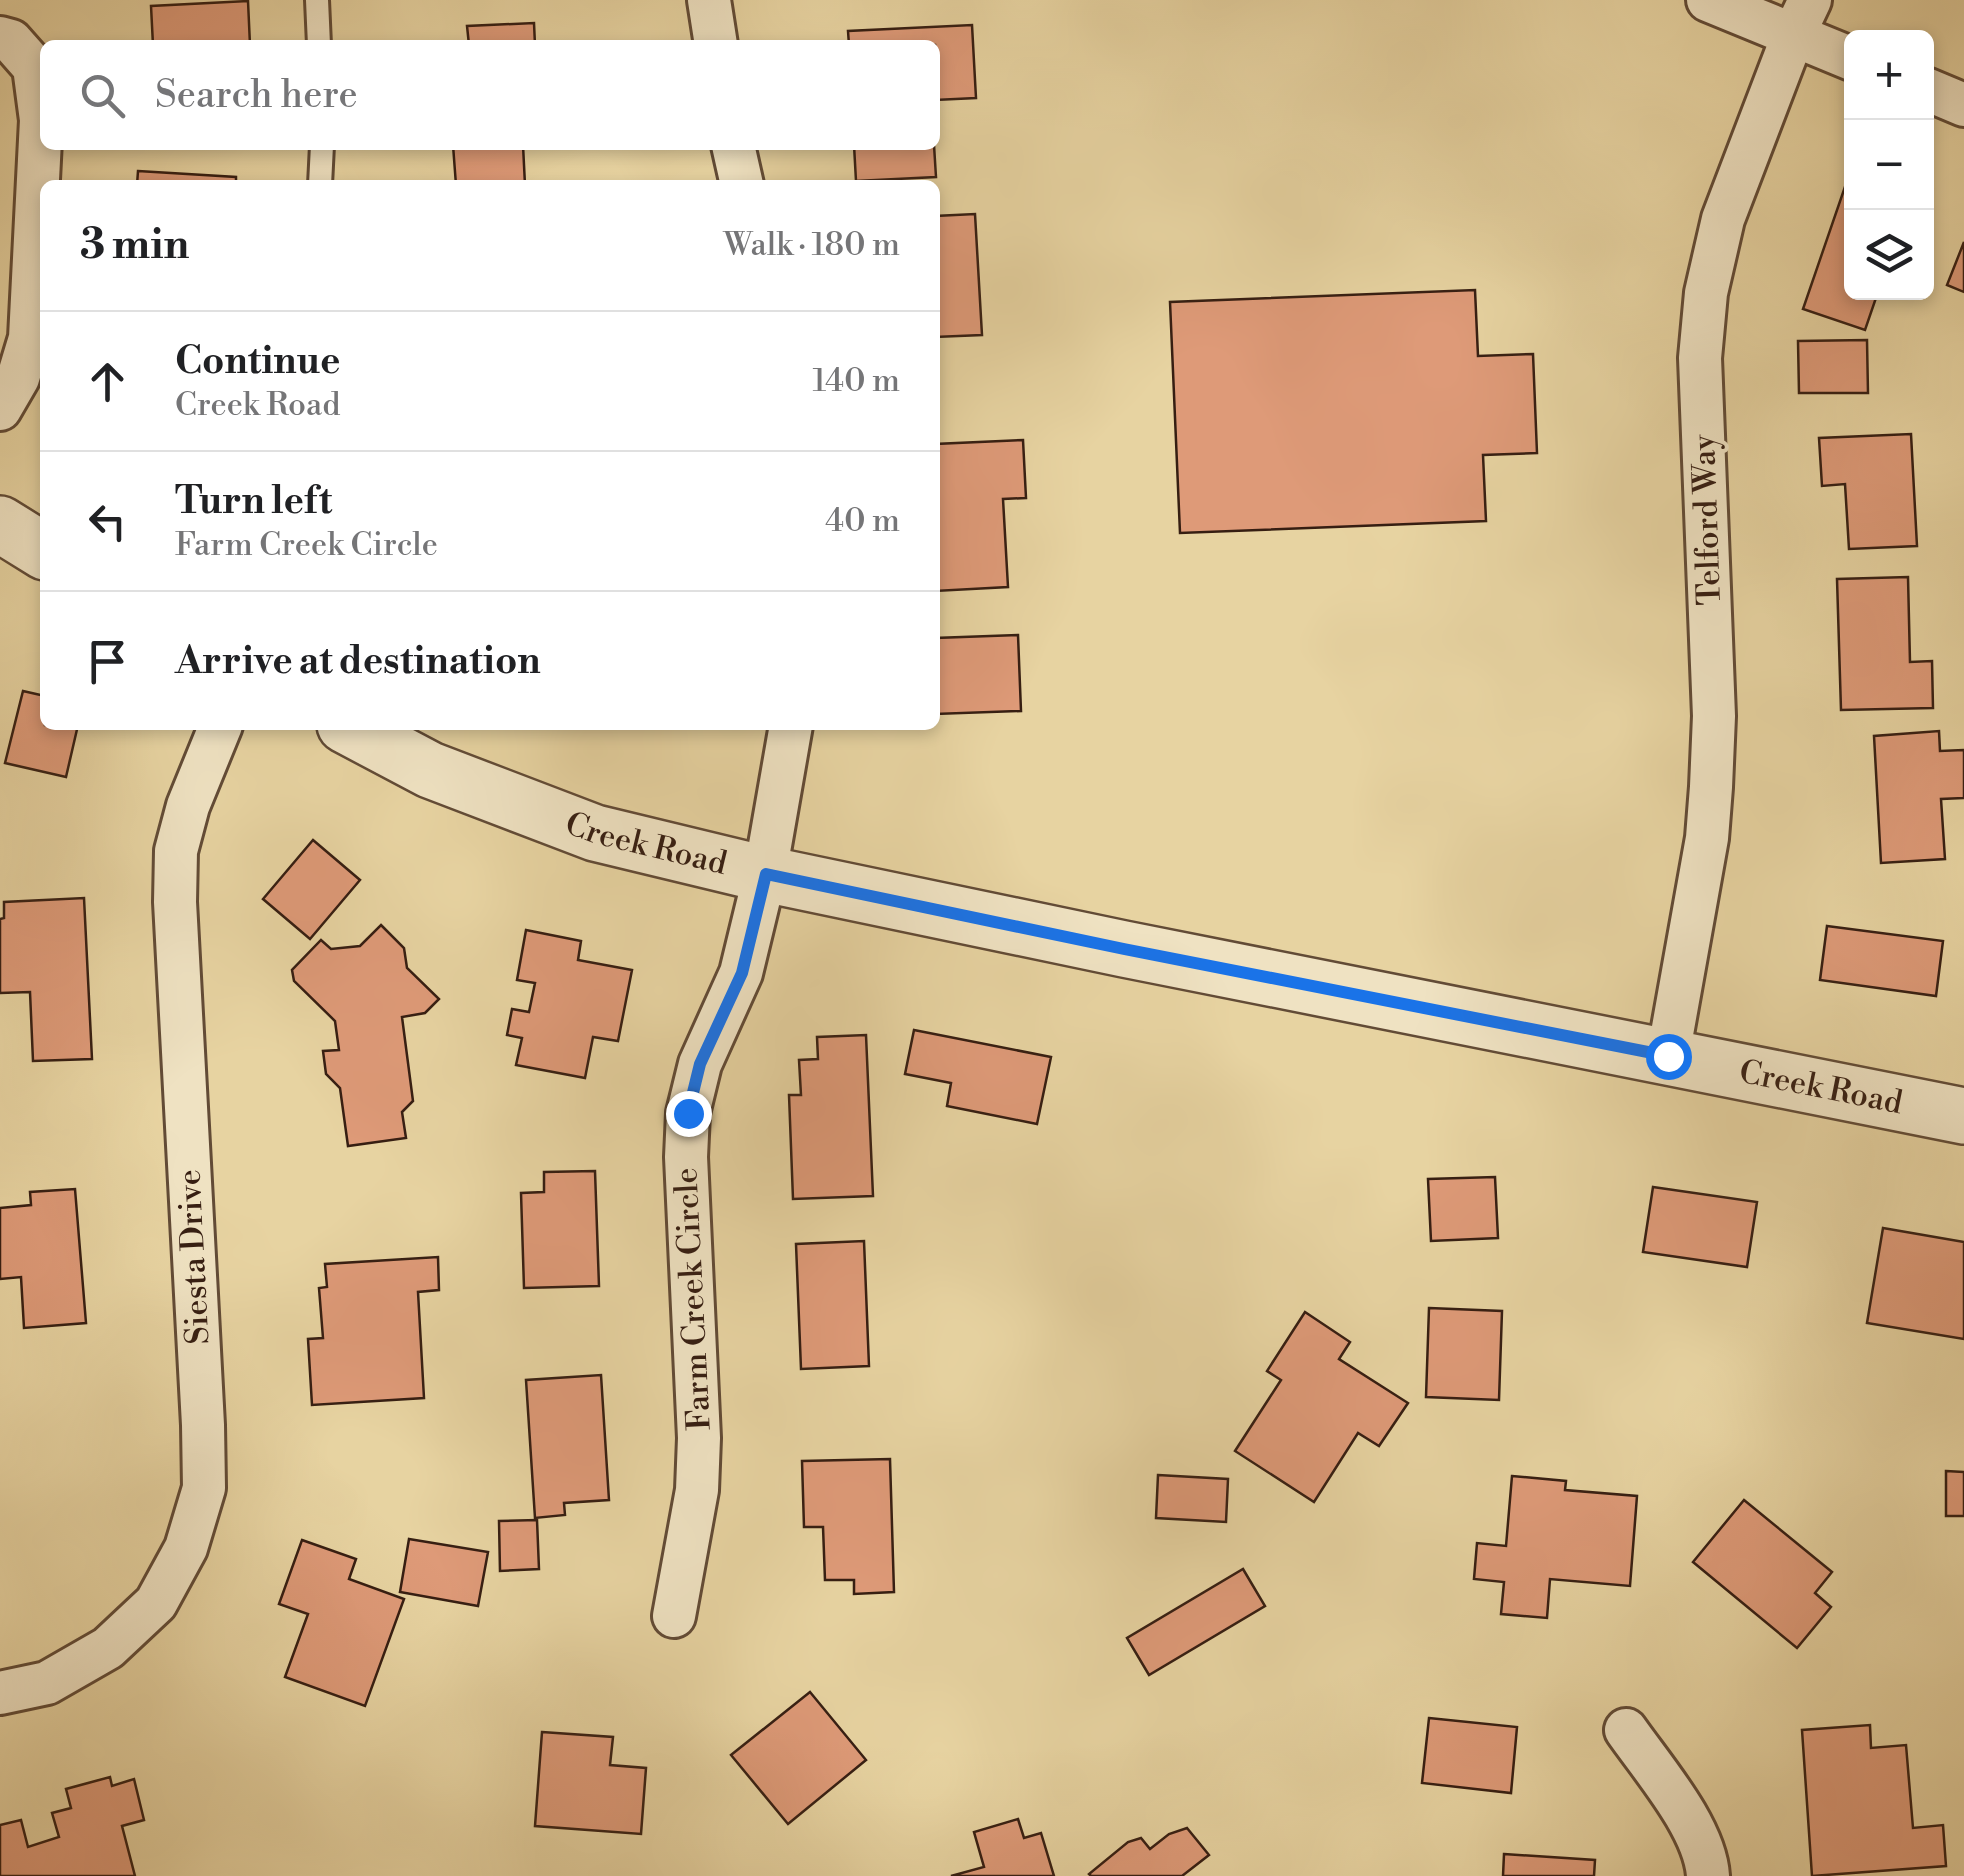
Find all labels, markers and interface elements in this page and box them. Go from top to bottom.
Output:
map controls [1844,30,1934,300]
button: + [1844,30,1934,120]
search box [40,40,940,150]
icon: search [75,68,130,123]
text: Search here [155,72,358,119]
button: − [1844,120,1934,210]
button: layers [1844,210,1934,300]
text: 3 min [80,219,189,272]
text: Walk · 180 m [724,225,900,265]
text: Continue [175,338,340,385]
icon: ahead [80,354,135,409]
text: 140 m [813,361,900,401]
text: Creek Road [175,385,340,425]
street label: Telford Way [1684,433,1730,606]
text: Turn left [175,478,332,525]
icon: left [80,494,135,549]
text: 40 m [825,501,900,541]
text: Farm Creek Circle [175,525,438,565]
icon: arrive [80,634,135,689]
text: Arrive at destination [175,638,541,685]
street label: Creek Road [559,803,731,884]
route start [1646,1034,1692,1080]
street label: Creek Road [1736,1052,1906,1123]
route end [666,1091,712,1137]
street label: Farm Creek Circle [666,1167,720,1431]
street label: Siesta Drive [169,1168,219,1346]

